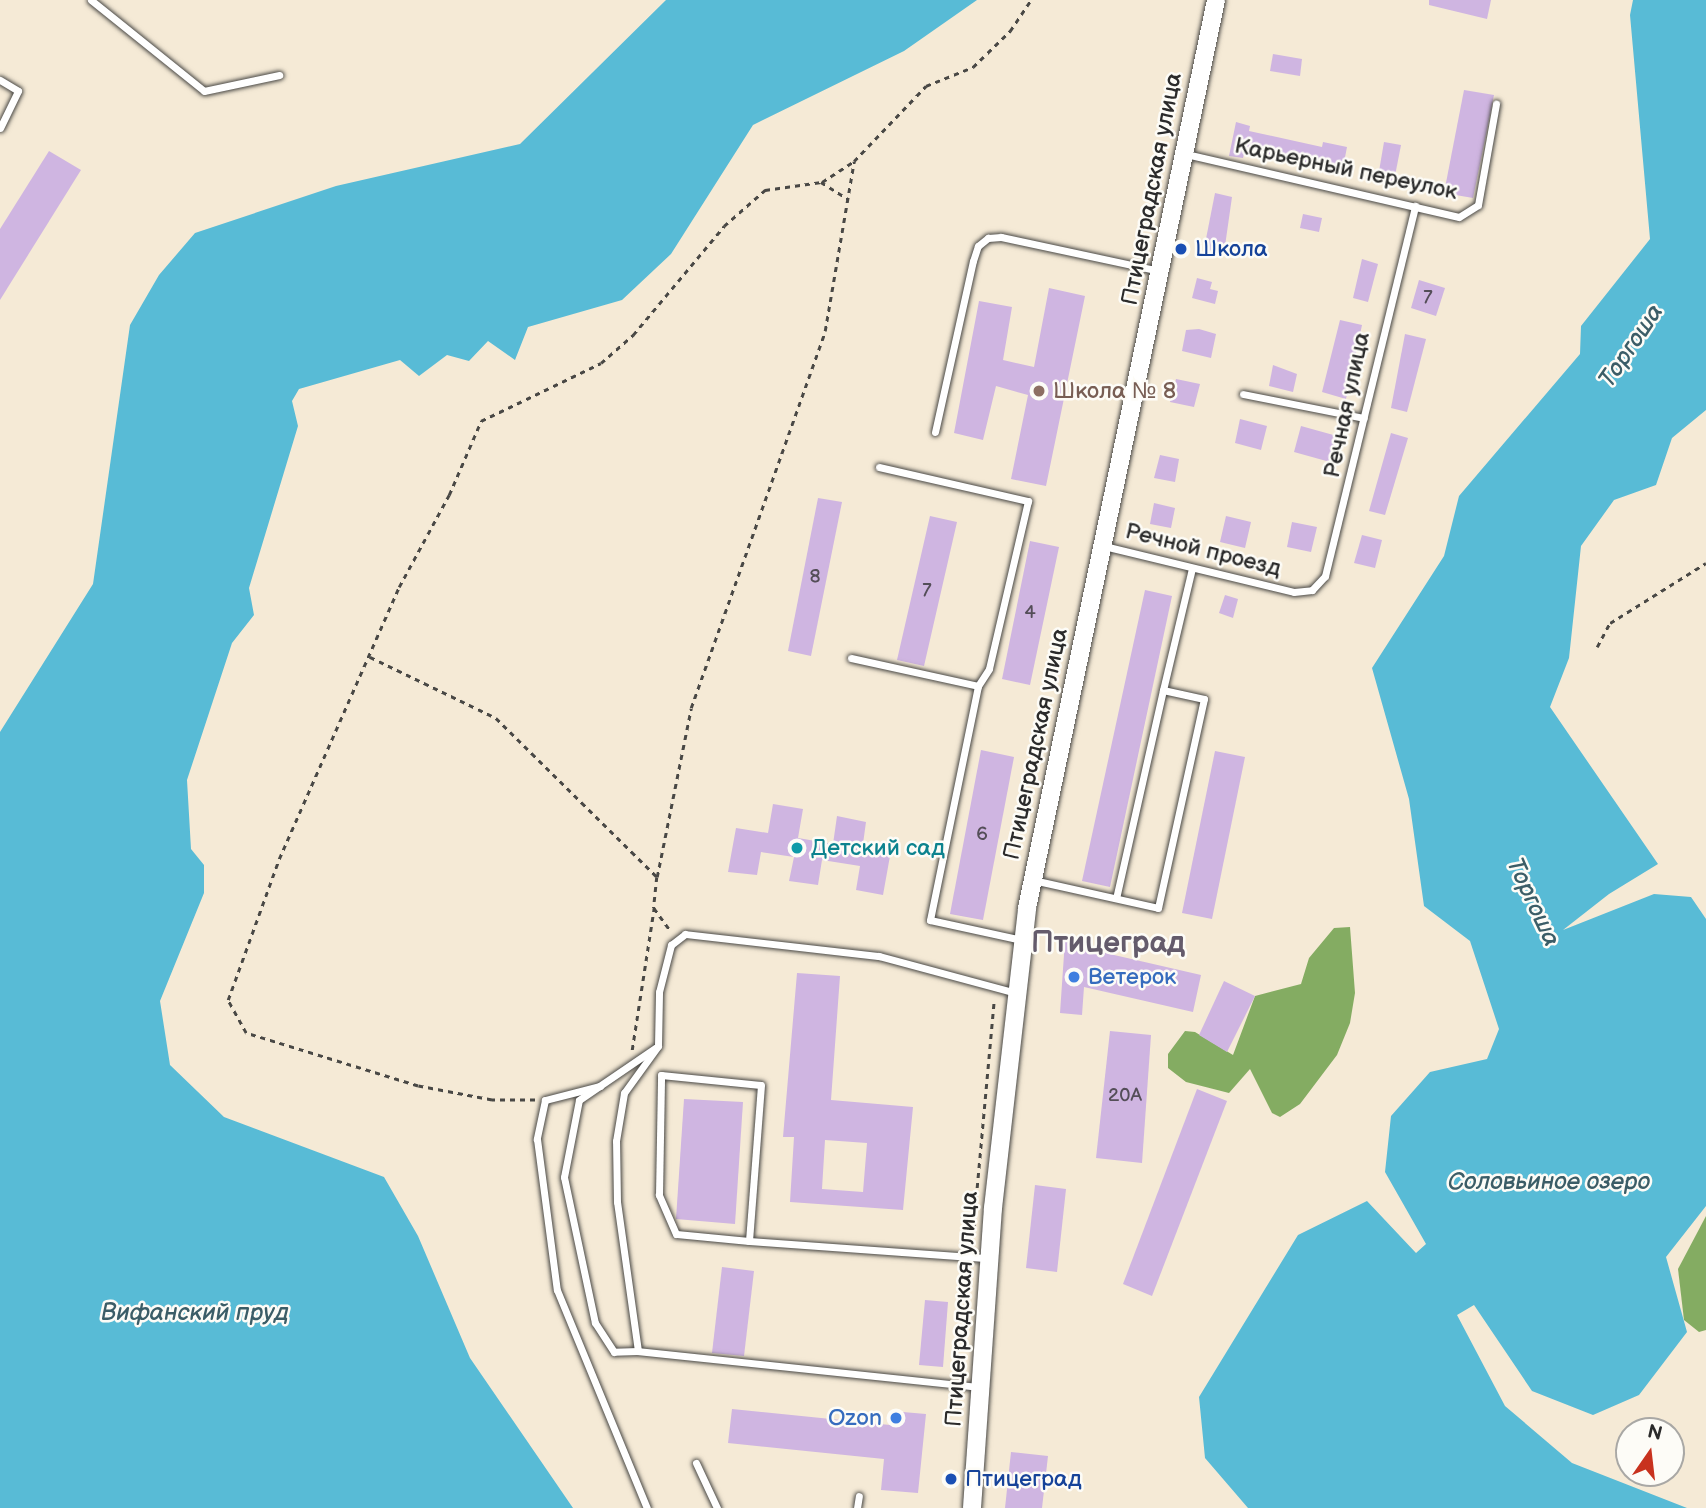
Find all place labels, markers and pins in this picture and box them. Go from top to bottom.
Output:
place label: Школа [1195,235,1268,263]
marker: Школа [1173,241,1189,257]
place label: Школа № 8 [1053,377,1176,405]
marker: Школа № 8 [1031,383,1047,399]
place label: Детский сад [811,834,945,862]
marker: Детский сад [789,840,805,856]
place label: Ветерок [1088,963,1176,991]
marker: Ветерок [1066,969,1082,985]
place label: Ozon [828,1404,882,1432]
marker: Ozon [888,1410,904,1426]
place label: Птицеград [965,1465,1082,1493]
marker: Птицеград [943,1471,959,1487]

